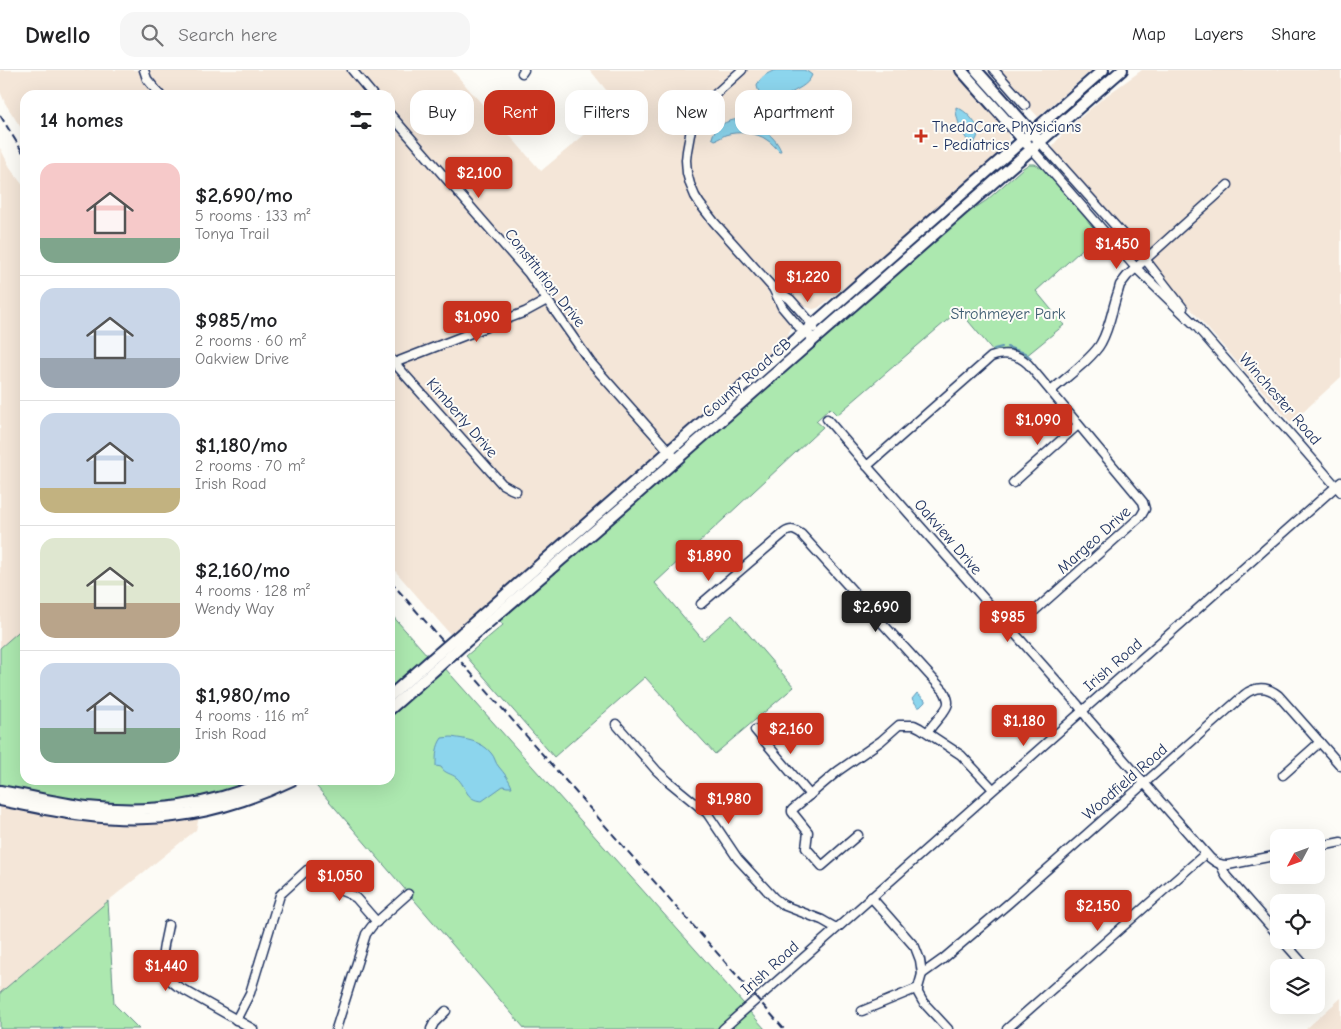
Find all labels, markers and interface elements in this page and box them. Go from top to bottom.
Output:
search box [120,12,470,57]
text: Dwello [25,21,90,49]
icon: search [138,21,166,49]
text: Search here [178,24,277,46]
text: Map [1132,24,1166,45]
text: Layers [1194,24,1243,45]
text: Share [1271,24,1316,45]
chip: Buy [410,90,474,135]
chip: Rent [484,90,555,135]
chip: Filters [565,90,648,135]
chip: New [658,90,725,135]
chip: Apartment [735,90,852,135]
icon: filters [347,106,375,134]
text: 14 homes [40,108,123,132]
place label: ThedaCare Physicians - Pediatrics [932,118,1082,154]
marker: ThedaCare Physicians - Pediatrics [914,129,928,143]
pin: $2,100 [438,156,520,199]
text: $2,100 [456,164,502,182]
icon: home [80,183,140,243]
text: $2,690/mo [195,183,293,207]
text: 5 rooms · 133 m² [195,207,311,225]
text: Tonya Trail [195,225,269,243]
street label: Constitution Drive [501,225,589,331]
pin: $1,450 [1076,228,1158,270]
text: $1,450 [1095,235,1139,253]
pin: $1,220 [767,260,849,303]
text: $1,220 [786,268,830,286]
pin: $1,090 [436,300,518,343]
park label: Strohmeyer Park [950,305,1066,323]
icon: home [80,308,140,368]
text: $985/mo [195,308,277,332]
text: $1,090 [454,308,500,326]
text: 2 rooms · 60 m² [195,332,306,350]
street label: County Road CB [699,334,795,422]
street label: Winchester Road [1235,349,1325,449]
text: Oakview Drive [195,350,289,368]
street label: Kimberly Drive [423,375,501,461]
pin: $1,090 [997,404,1079,446]
text: $1,090 [1015,411,1061,429]
icon: home [80,433,140,493]
text: $1,180/mo [195,433,288,457]
text: 2 rooms · 70 m² [195,457,305,475]
text: Irish Road [195,475,266,493]
street label: Oakview Drive [910,496,986,578]
street label: Margeo Drive [1054,502,1134,578]
pin: $1,890 [668,540,750,582]
text: $1,890 [687,547,731,565]
icon: home [80,558,140,618]
text: $2,160/mo [195,558,290,582]
text: 4 rooms · 128 m² [195,582,310,600]
pin: $2,690 [835,590,917,633]
text: $2,690 [853,598,899,616]
text: Wendy Way [195,600,274,618]
pin: $985 [978,600,1038,643]
text: $985 [991,608,1025,626]
street label: Irish Road [1080,635,1146,695]
icon: home [80,683,140,743]
text: $1,980/mo [195,683,290,707]
pin: $1,180 [983,704,1065,747]
text: 4 rooms · 116 m² [195,707,308,725]
pin: $2,160 [750,712,832,755]
text: $1,180 [1003,712,1045,730]
text: $2,160 [769,720,813,738]
text: Irish Road [195,725,266,743]
street label: Woodfield Road [1079,740,1171,824]
pin: $1,980 [688,782,770,825]
text: $1,980 [707,790,751,808]
north arrow [1270,829,1325,884]
map controls [1270,829,1325,1014]
pin: $1,050 [299,860,381,902]
text: $1,050 [317,867,363,885]
pin: $2,150 [1057,890,1139,932]
button: locate [1270,894,1325,949]
text: $2,150 [1076,897,1120,915]
street label: Irish Road [737,937,803,999]
pin: $1,440 [125,950,207,992]
text: $1,440 [144,957,188,975]
button: layers [1270,959,1325,1014]

